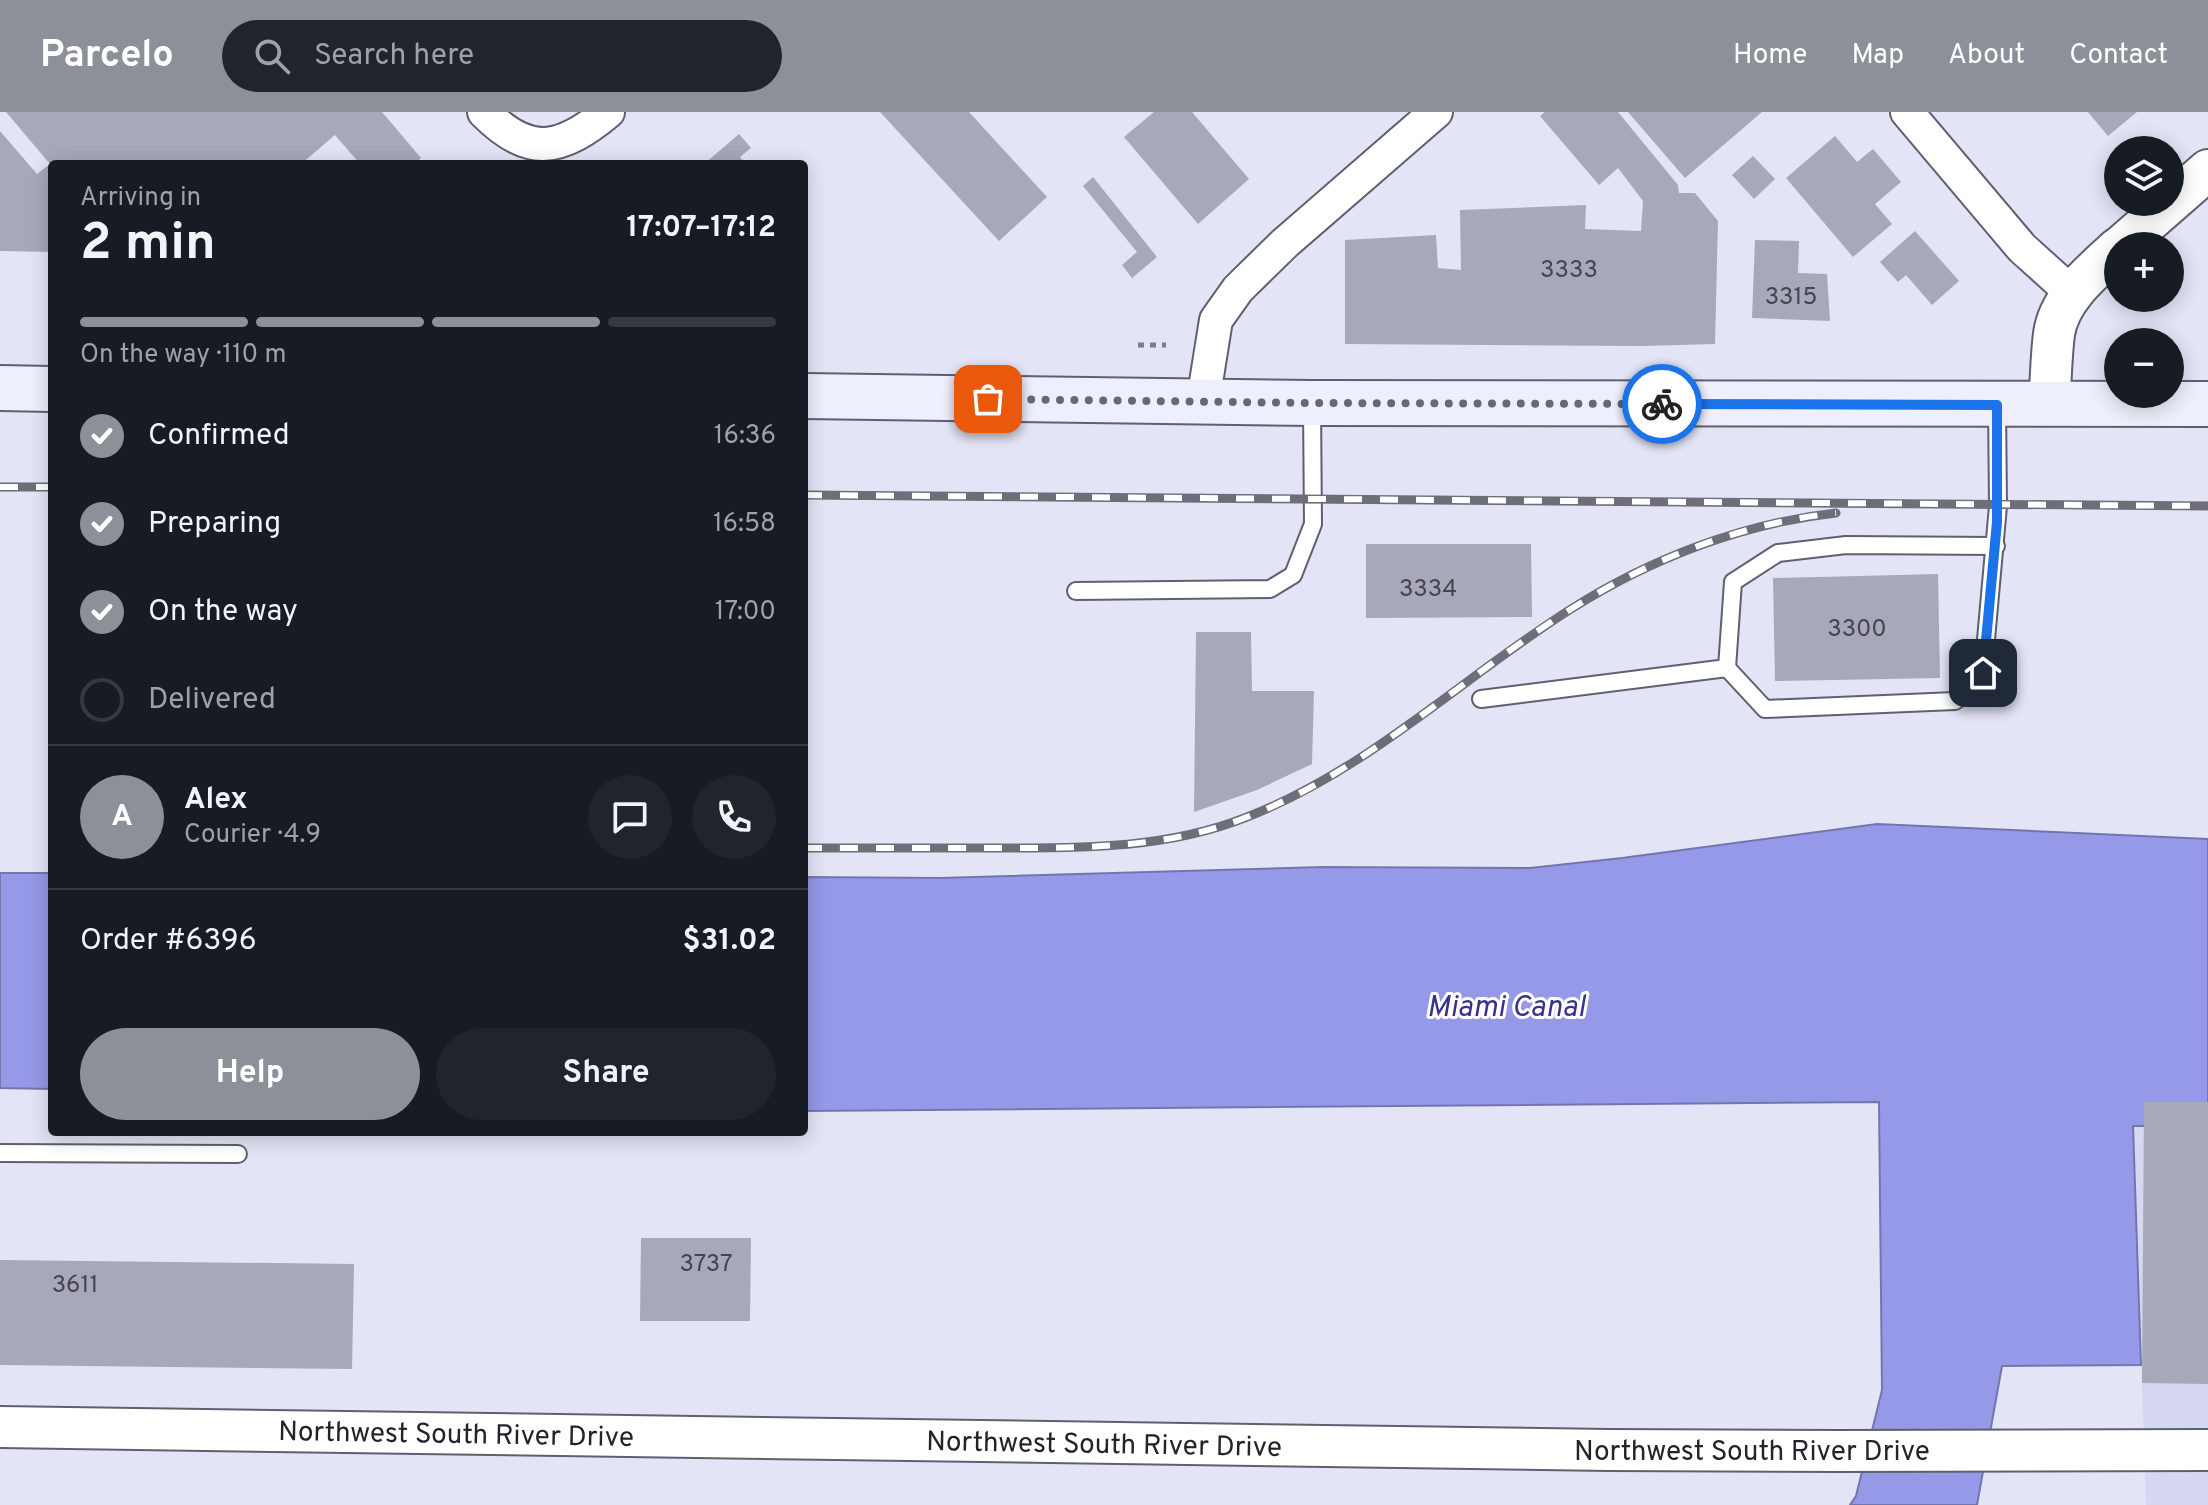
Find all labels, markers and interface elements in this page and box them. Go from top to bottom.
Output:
search box [222,20,782,92]
text: Parcelo [40,32,174,81]
icon: search [250,34,294,78]
text: Search here [314,38,474,75]
text: Home [1733,38,1807,74]
text: Map [1851,38,1904,74]
text: About [1948,38,2025,74]
text: Contact [2069,38,2168,74]
map controls [2104,136,2184,408]
button: layers [2104,136,2184,216]
text: Arriving in [80,182,201,215]
text: 17:07–17:12 [626,210,776,247]
text: 2 min [80,212,216,278]
button: + [2104,232,2184,312]
house number: 3333 [1540,256,1598,286]
house number: 3315 [1765,283,1817,313]
button: − [2104,328,2184,408]
text: On the way · 110 m [80,339,286,372]
courier [1622,364,1702,444]
pin [954,365,1022,433]
icon: bag [966,377,1010,421]
icon: bike [1640,382,1684,426]
icon: check [80,414,124,458]
text: Confirmed [148,418,290,455]
text: 16:36 [714,420,776,453]
icon: check [80,502,124,546]
text: Preparing [148,506,281,543]
text: 16:58 [713,508,776,541]
house number: 3334 [1399,575,1457,605]
icon: check [80,590,124,634]
text: On the way [148,594,298,631]
text: 17:00 [715,596,776,629]
house number: 3300 [1827,615,1887,645]
pin [1949,639,2017,707]
icon: home [1961,651,2005,695]
text: Delivered [148,682,276,719]
button: chat [588,775,672,859]
button: phone [692,775,776,859]
text: Alex [184,782,248,819]
text: A [111,799,133,836]
text: Courier · 4.9 [184,819,321,852]
text: Order #6396 [80,923,257,960]
text: $31.02 [682,923,776,960]
water label: Miami Canal [1427,990,1587,1027]
button: Help [80,1028,420,1120]
button: Share [436,1028,776,1120]
house number: 3737 [679,1250,733,1280]
house number: 3611 [52,1271,98,1301]
street label: Northwest South River Drive [278,1415,634,1457]
street label: Northwest South River Drive [926,1425,1282,1467]
street label: Northwest South River Drive [1574,1435,1930,1471]

